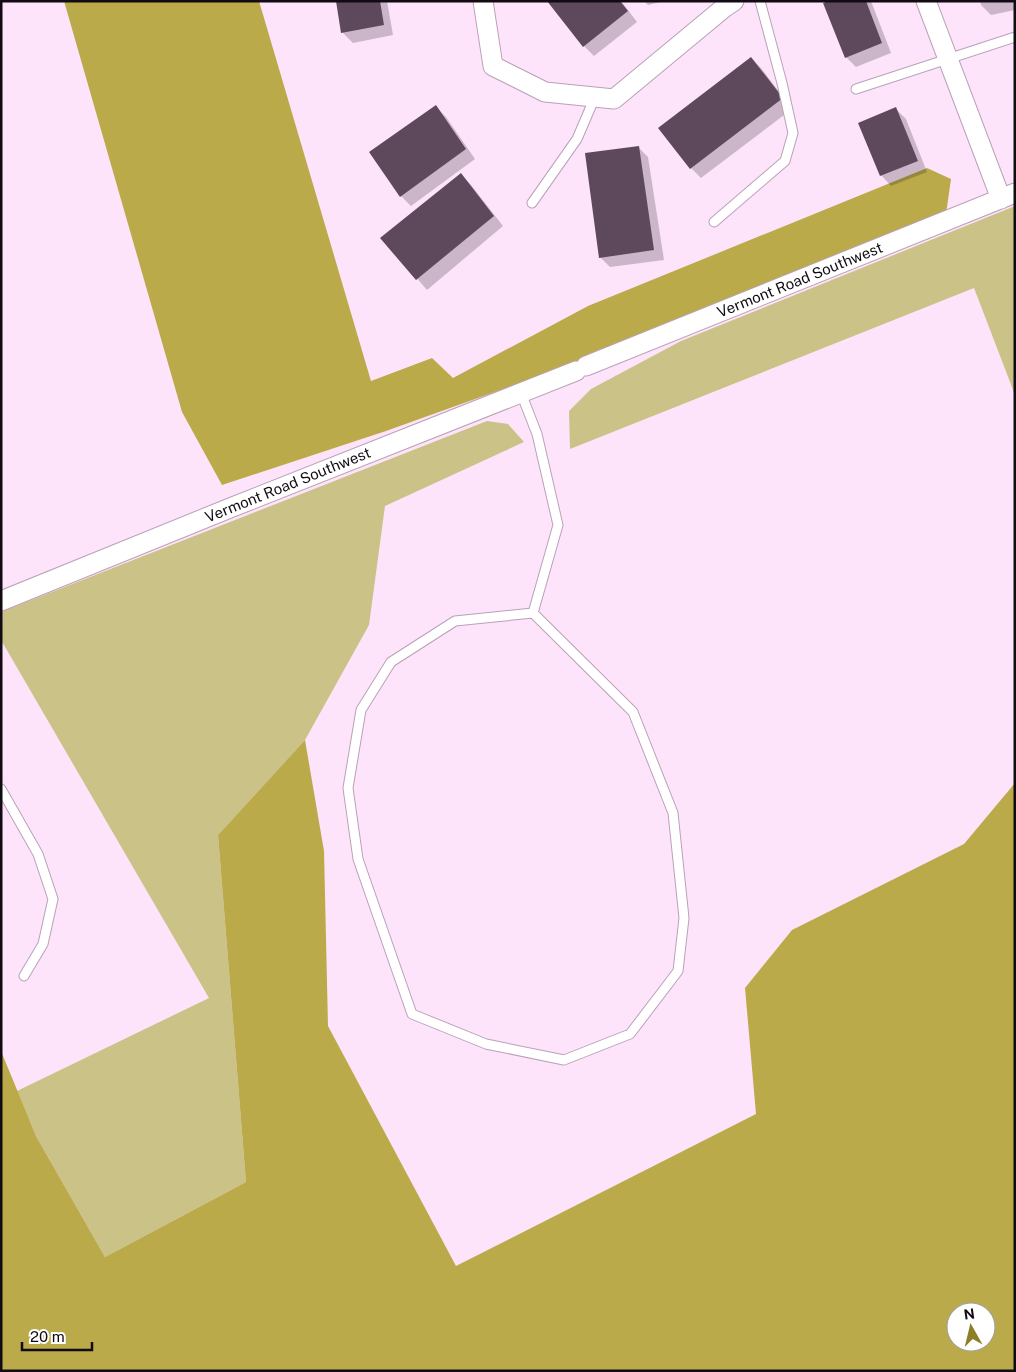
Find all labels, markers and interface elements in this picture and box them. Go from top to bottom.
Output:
street label: Vermont Road Southwest [715,238,885,321]
street label: Vermont Road Southwest [203,443,373,526]
north arrow [946,1302,996,1352]
text: N [963,1305,976,1323]
scale bar [22,1320,92,1352]
text: 20 m [30,1328,65,1345]

